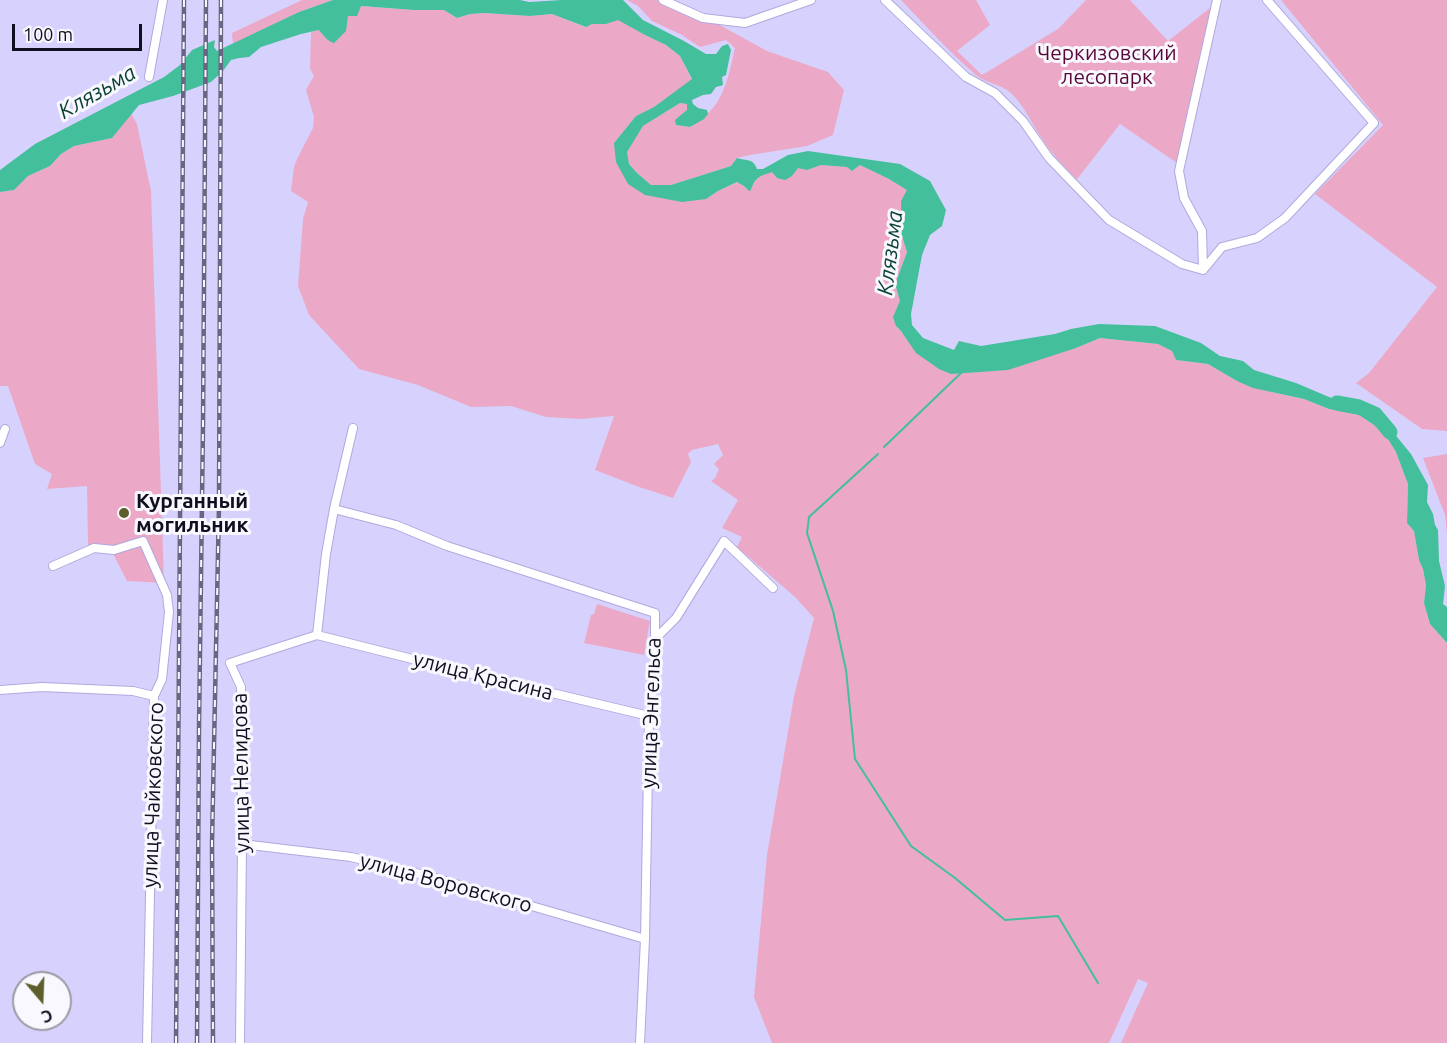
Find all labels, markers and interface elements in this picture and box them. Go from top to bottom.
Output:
scale bar [15,12,146,50]
text: 100 m [23,24,73,44]
park label: Черкизовский лесопарк [1037,40,1177,90]
water label: Клязьма [54,59,140,125]
water label: Клязьма [872,209,908,297]
place label: Курганный могильник [136,488,248,538]
marker: Курганный могильник [117,506,131,520]
street label: улица Энгельса [636,637,666,789]
street label: улица Красина [410,646,556,706]
street label: улица Нелидова [227,693,255,853]
street label: улица Чайковского [137,702,169,888]
street label: улица Воровского [357,848,535,918]
north arrow [12,971,72,1031]
text: С [39,1006,55,1026]

